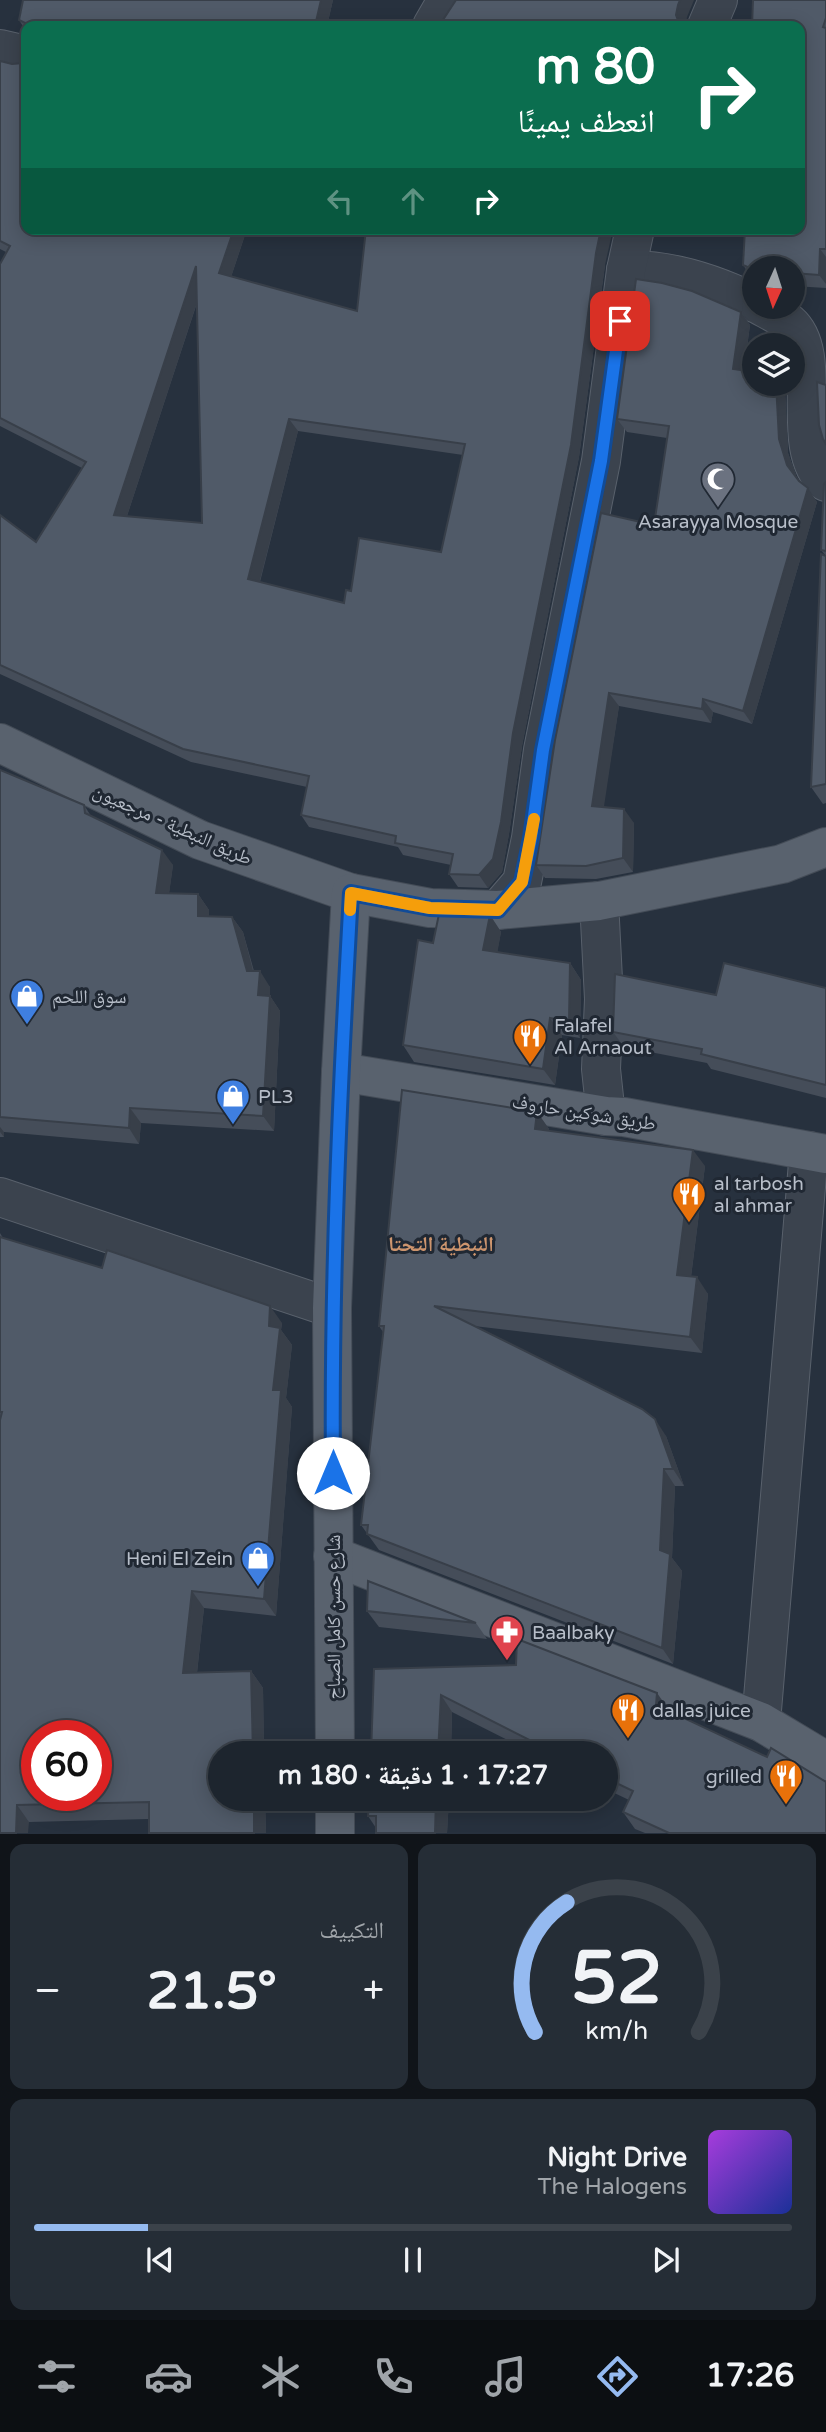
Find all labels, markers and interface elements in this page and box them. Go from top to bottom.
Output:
text: 80 m [536,38,655,97]
icon: right [679,49,770,140]
text: انعطف يمينًا [518,103,655,141]
icon: left [321,182,359,220]
icon: ahead [394,182,432,220]
icon: right [467,182,505,220]
north arrow [742,256,805,318]
map controls [742,256,805,396]
pin [590,291,650,351]
icon: arrive [601,302,639,340]
button: layers [742,333,805,396]
mosque icon: Asarayya Mosque [699,460,737,509]
place label: Asarayya Mosque [638,511,798,533]
street label: طريق النبطية - مرجعيون [90,780,255,870]
shop icon: سوق اللحم [8,977,46,1026]
place label: سوق اللحم [52,986,127,1009]
place label: Falafel Al Arnaout [554,1015,652,1059]
restaurant icon: Falafel Al Arnaout [511,1017,549,1066]
shop icon: PL3 [214,1077,252,1126]
place label: PL3 [258,1086,294,1108]
street label: طريق شوكين حاروف [510,1091,657,1135]
place label: al tarbosh al ahmar [714,1173,804,1217]
restaurant icon: al tarbosh al ahmar [670,1175,708,1224]
district label: النبطية التحتا [388,1232,494,1257]
position arrow [296,1436,370,1510]
street label: شارع حسن كامل الصباح [323,1534,345,1700]
shop icon: Heni El Zein [239,1539,277,1588]
place label: Heni El Zein [126,1548,233,1570]
pharmacy icon: Baalbaky [488,1613,526,1662]
place label: Baalbaky [532,1622,614,1644]
restaurant icon: dallas juice [609,1691,647,1740]
place label: dallas juice [652,1700,751,1722]
speed limit sign: 60 [21,1720,112,1811]
restaurant icon: grilled [767,1757,805,1806]
text: 17:27 · 1 دقيقة · 180 m [278,1760,548,1791]
place label: grilled [706,1766,762,1788]
text: التكييف [319,1917,384,1945]
text: 52 [571,1936,663,2024]
text: 21.5° [147,1960,277,2023]
text: − [34,1968,61,2014]
text: + [363,1968,384,2014]
text: km/h [586,2016,648,2046]
text: Night Drive [547,2142,687,2173]
text: The Halogens [538,2173,687,2201]
icon: previous [141,2241,179,2279]
icon: pause [394,2241,432,2279]
icon: next [647,2241,685,2279]
icon: filters [32,2352,81,2401]
icon: car [144,2352,193,2401]
icon: climate [256,2352,305,2401]
icon: phone [369,2352,418,2401]
icon: music [481,2352,530,2401]
icon: directions [593,2352,642,2401]
text: 17:26 [706,2357,794,2395]

